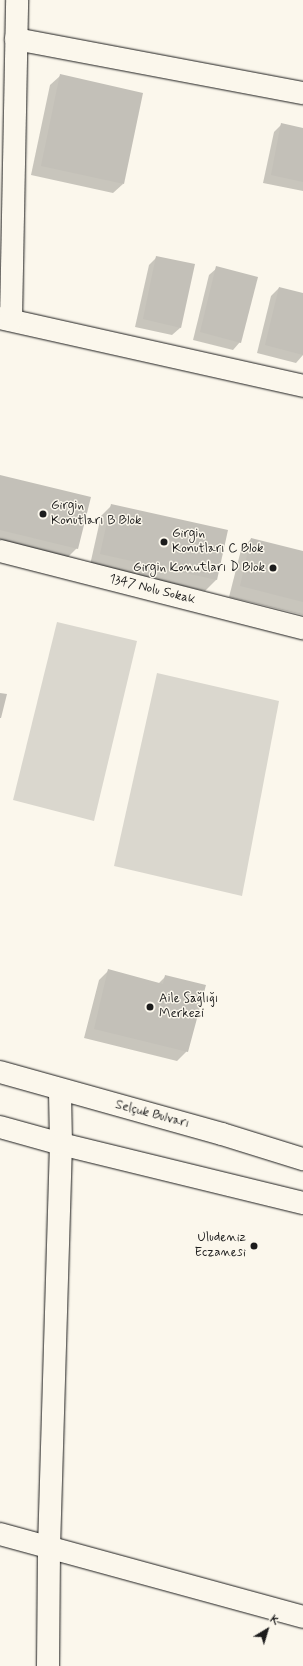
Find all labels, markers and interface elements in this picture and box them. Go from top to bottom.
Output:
place label: Girgin Konutları B Blok [51,499,142,530]
marker: Girgin Konutları B Blok [38,509,48,519]
place label: Girgin Konutları C Blok [172,527,264,558]
marker: Girgin Konutları C Blok [159,537,169,547]
place label: Girgin Konutları D Blok [137,560,265,576]
marker: Girgin Konutları D Blok [268,563,278,573]
street label: 1347 Nolu Sokak [107,572,197,608]
place label: Aile Sağlığı Merkezi [159,992,219,1023]
marker: Aile Sağlığı Merkezi [144,1001,156,1013]
street label: Selçuk Bulvarı [113,1098,191,1132]
place label: Uludeniz Eczanesi [194,1231,246,1262]
marker: Uludeniz Eczanesi [249,1241,259,1251]
north arrow [247,1610,287,1650]
text: K [267,1613,282,1628]

